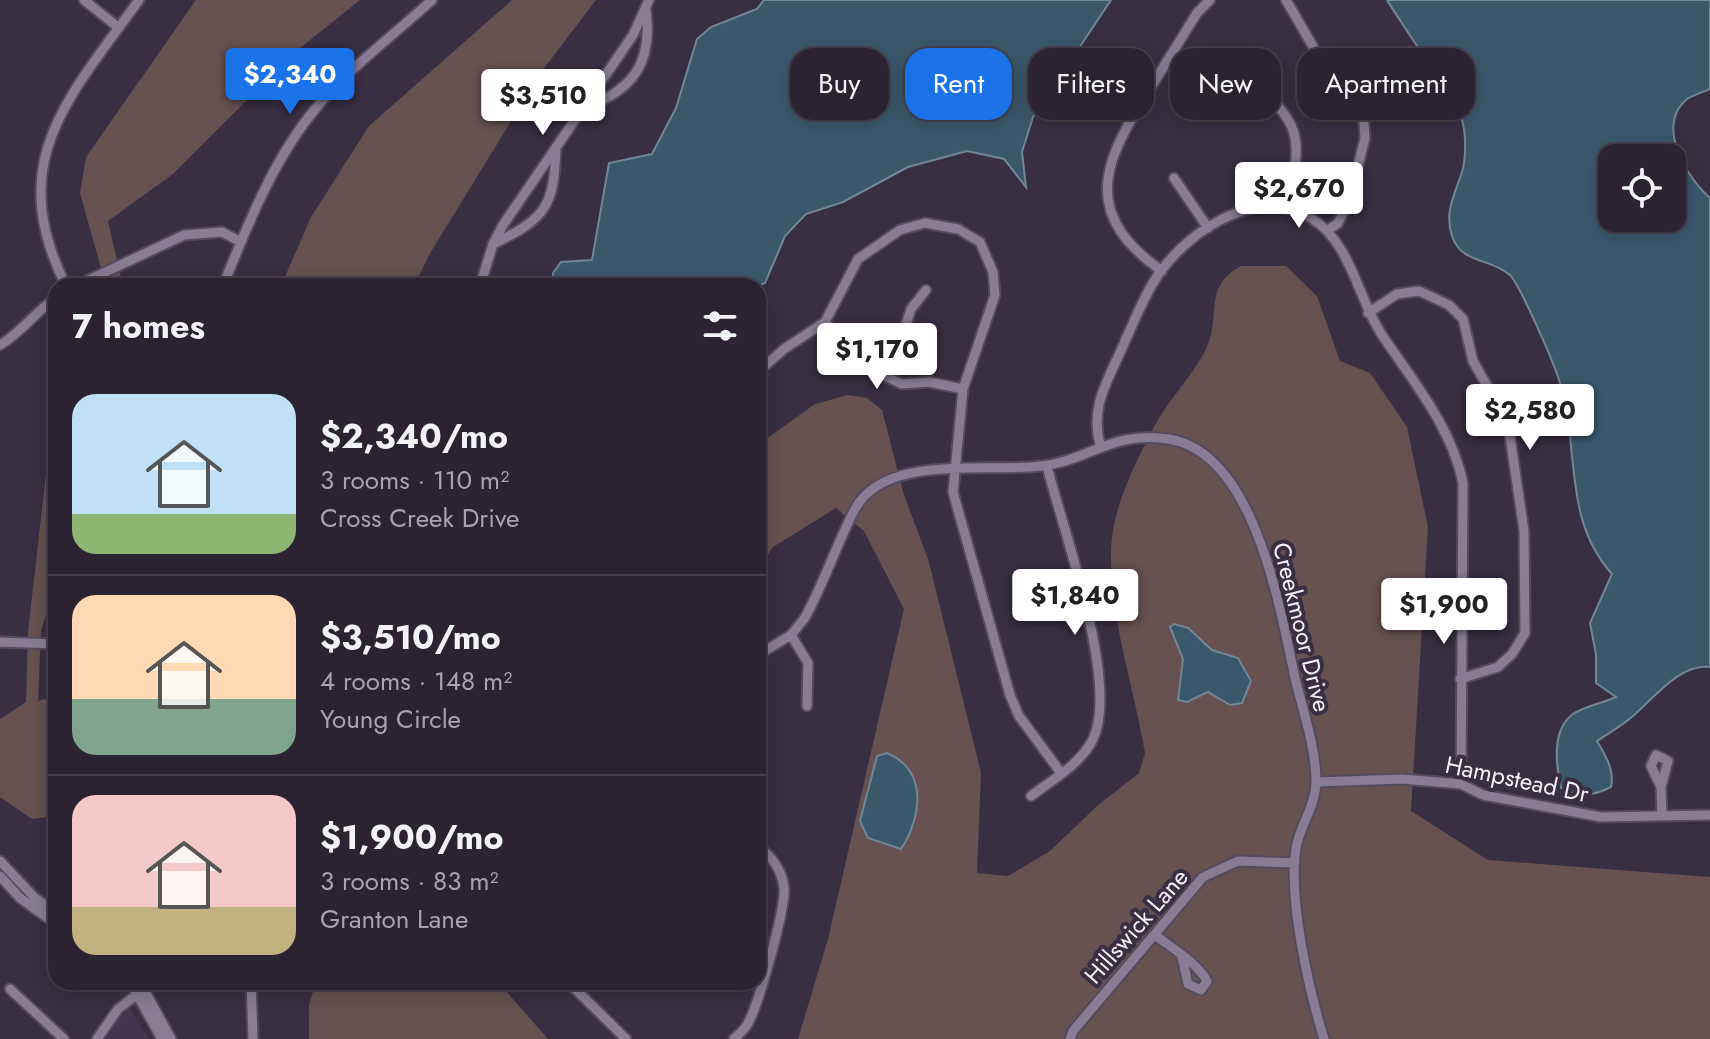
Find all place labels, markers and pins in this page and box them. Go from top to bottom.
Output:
pin: $2,340 [225,48,355,116]
pin: $3,510 [478,69,608,137]
pin: $2,670 [1234,162,1364,230]
pin: $1,170 [812,323,942,391]
pin: $2,580 [1465,384,1595,452]
pin: $1,840 [1010,569,1140,637]
pin: $1,900 [1379,578,1509,646]

